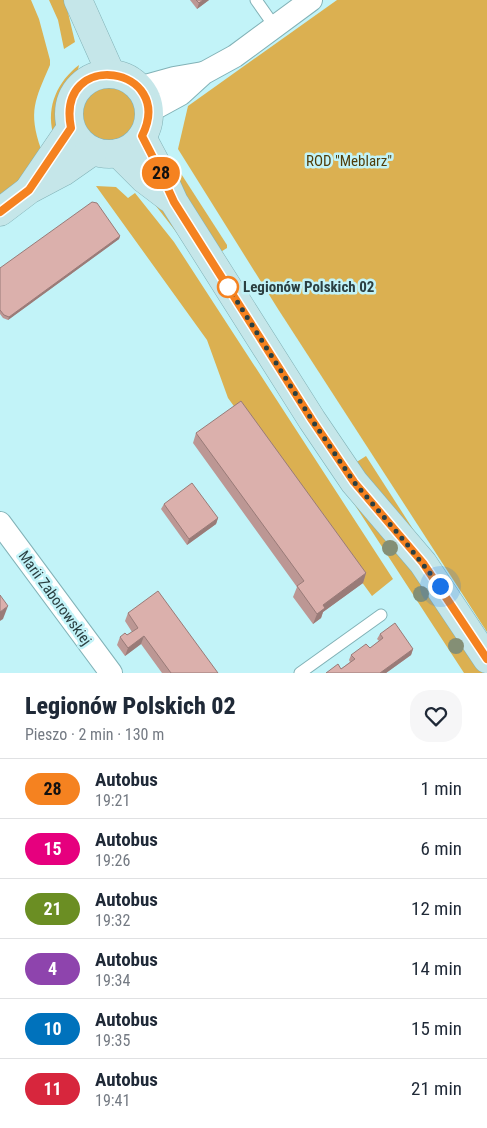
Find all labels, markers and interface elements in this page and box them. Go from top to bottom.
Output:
park label: ROD "Meblarz" [306,152,392,170]
line badge: 28 [138,157,184,189]
text: 28 [152,162,170,183]
marker: Legionów Polskich 02 [217,276,239,298]
place label: Legionów Polskich 02 [243,278,374,296]
street label: Marii Zaborowskiej [15,547,95,649]
your location [428,574,453,599]
button: heart [410,690,462,742]
text: Legionów Polskich 02 [25,692,236,720]
text: Pieszo · 2 min · 130 m [25,725,164,744]
text: Autobus [95,768,158,791]
text: 1 min [420,777,462,800]
text: 28 [43,778,62,799]
text: 19:21 [95,791,130,810]
text: Autobus [95,828,158,851]
text: 6 min [420,837,462,860]
text: 15 [43,838,62,859]
text: 19:26 [95,851,130,870]
text: Autobus [95,888,158,911]
text: 12 min [411,897,462,920]
text: 21 [43,898,62,919]
text: 19:32 [95,911,130,930]
text: Autobus [95,948,158,971]
text: 14 min [411,957,462,980]
text: 4 [48,958,57,979]
text: 19:34 [95,971,130,990]
text: Autobus [95,1008,158,1031]
text: 15 min [411,1017,462,1040]
text: 10 [43,1018,62,1039]
text: 19:35 [95,1031,130,1050]
text: Autobus [95,1068,158,1091]
text: 21 min [411,1077,462,1100]
text: 11 [43,1078,62,1099]
text: 19:41 [95,1091,130,1110]

